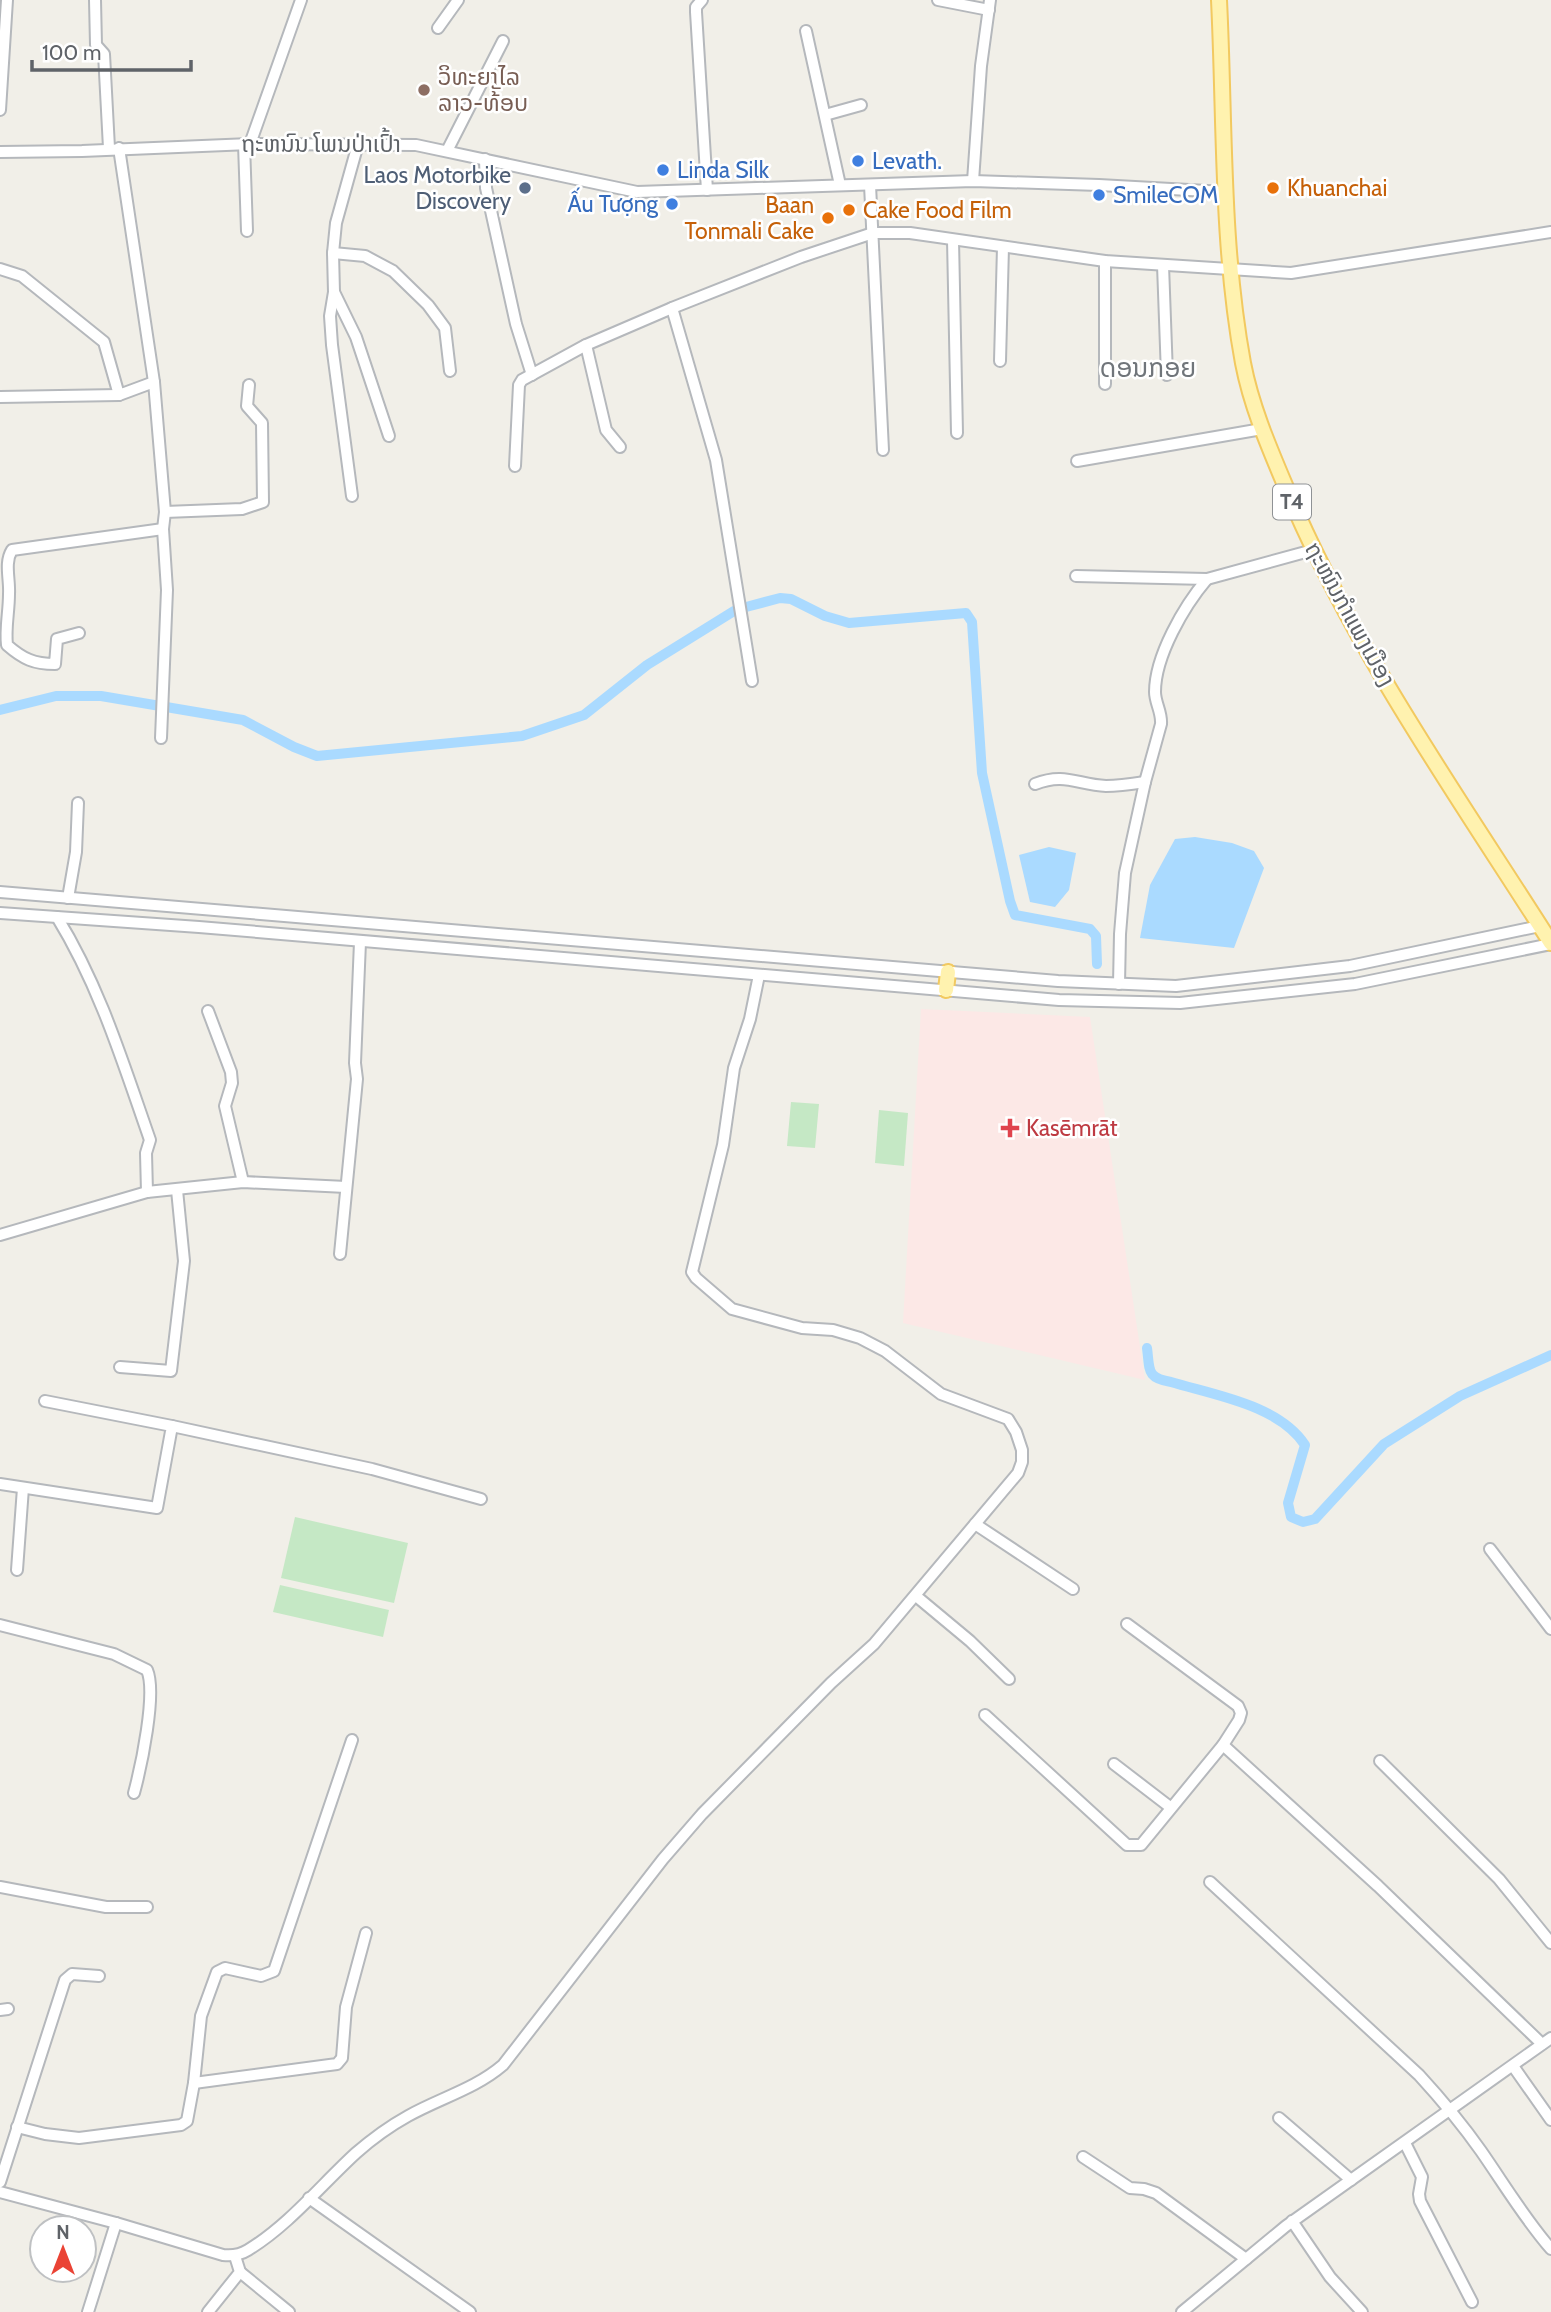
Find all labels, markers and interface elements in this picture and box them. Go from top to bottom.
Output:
scale bar [32,28,191,72]
text: 100 m [42,40,101,65]
place label: ວິທະຍາໄລ ລາວ-ທ້ັອບ [438,63,528,117]
marker: ວິທະຍາໄລ ລາວ-ທ້ັອບ [416,82,432,98]
street label: ຖະຫນົນ ໂພນປ່າເປົ້າ [241,127,401,158]
place label: Levath. [872,147,942,175]
marker: Levath. [850,153,866,169]
place label: Linda Silk [677,156,770,184]
place label: Laos Motorbike Discovery [363,161,511,215]
marker: Linda Silk [655,162,671,178]
place label: Khuanchai [1287,174,1387,202]
marker: Laos Motorbike Discovery [517,180,533,196]
marker: Khuanchai [1265,180,1281,196]
place label: SmileCOM [1113,181,1218,209]
place label: Ấu Tượng [568,187,659,218]
marker: SmileCOM [1091,187,1107,203]
place label: Baan Tonmali Cake [685,191,814,245]
marker: Ấu Tượng [664,196,680,212]
place label: Cake Food Film [863,196,1012,224]
marker: Cake Food Film [841,202,857,218]
marker: Baan Tonmali Cake [820,210,836,226]
district label: ດອນກອຍ [1100,352,1196,384]
road number: T4 [1273,484,1311,520]
street label: ຖະໜົນກຳແພງເມືອງ [1299,537,1401,691]
place label: Kasēmrāt [1026,1114,1118,1142]
marker: Kasēmrāt [1000,1118,1020,1138]
north arrow [28,2214,98,2284]
text: N [56,2221,70,2244]

